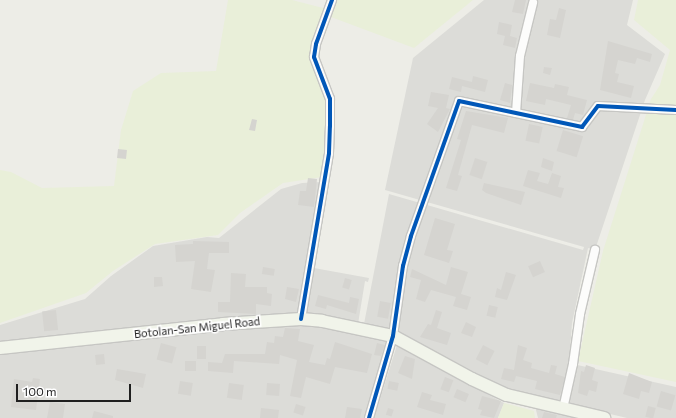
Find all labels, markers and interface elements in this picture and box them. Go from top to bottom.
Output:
street label: Botolan-San Miguel Road [133,315,261,341]
scale bar [18,376,133,402]
text: 100 m [23,384,57,398]

